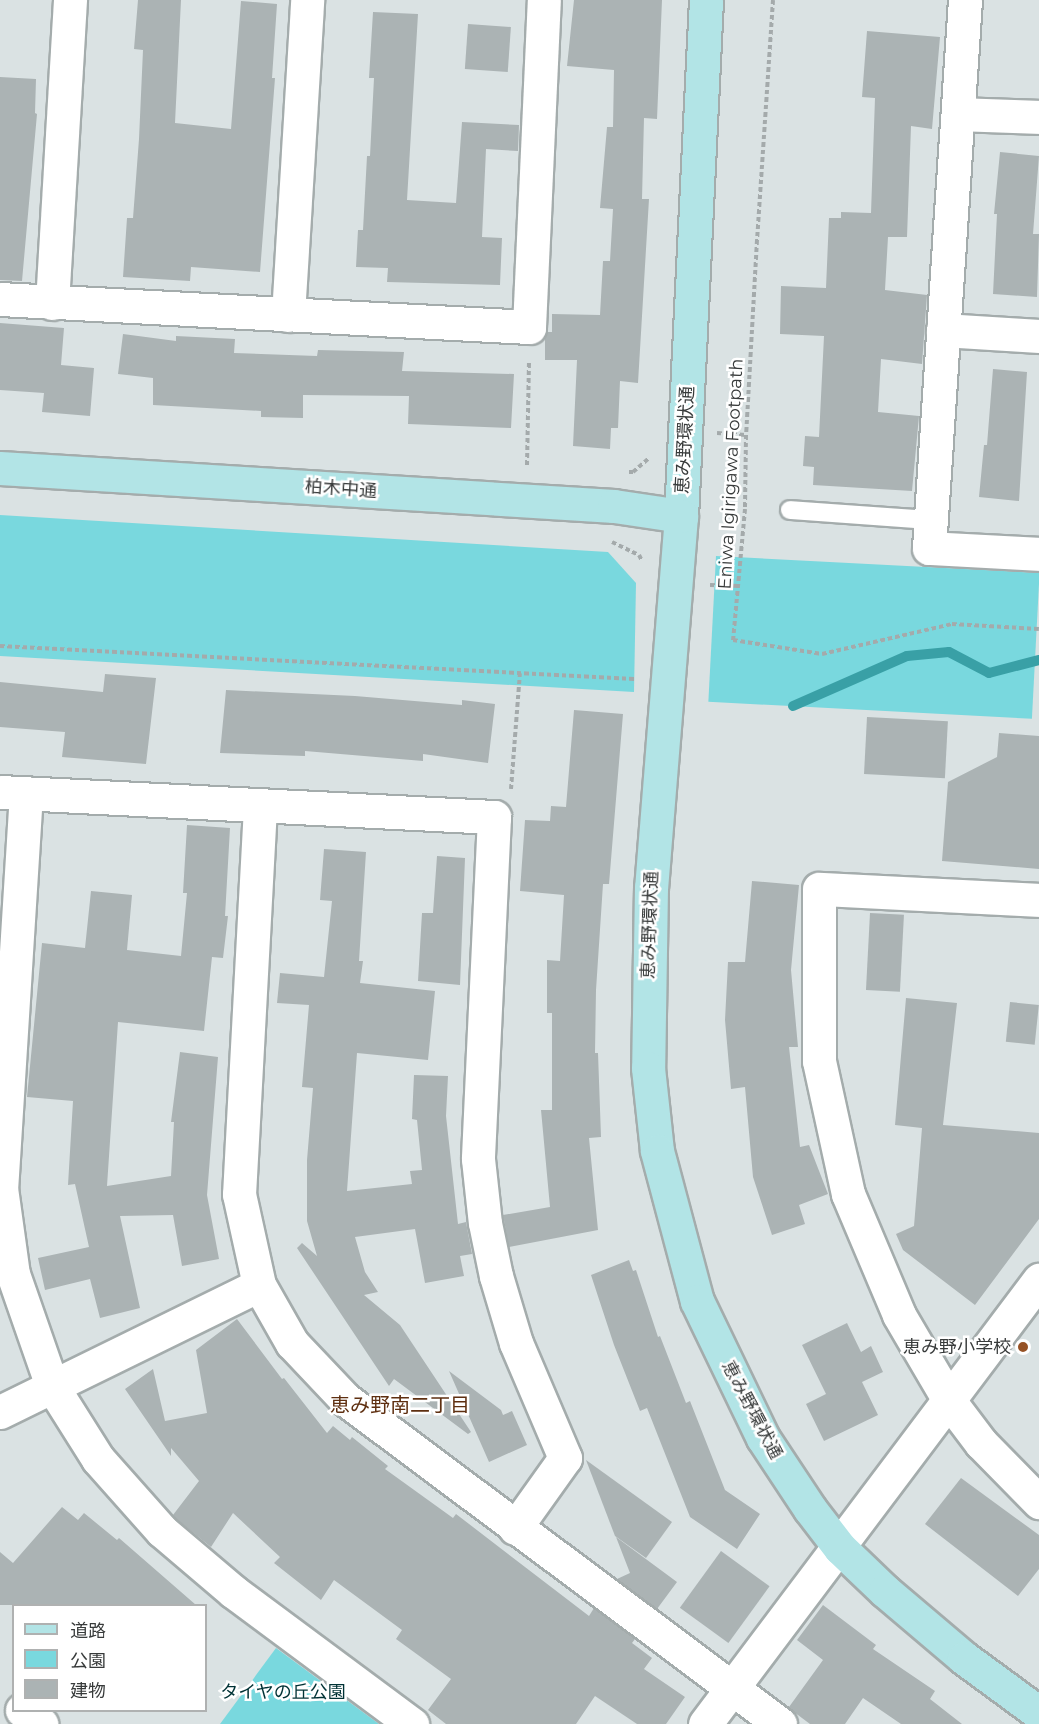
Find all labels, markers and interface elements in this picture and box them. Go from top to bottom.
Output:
street label: Eniwa Igirigawa Footpath [714,358,748,590]
street label: 恵み野環状通 [671,386,699,494]
street label: 柏木中通 [304,476,378,502]
street label: 恵み野環状通 [637,871,663,979]
place label: 恵み野小学校 [903,1336,1011,1358]
marker: 恵み野小学校 [1016,1340,1030,1354]
street label: 恵み野環状通 [717,1357,787,1463]
district label: 恵み野南二丁目 [330,1393,470,1417]
legend [12,1604,207,1712]
text: 道路 [70,1620,106,1642]
text: 公園 [70,1650,106,1672]
text: 建物 [70,1680,106,1702]
park label: タイヤの丘公園 [220,1681,346,1703]

